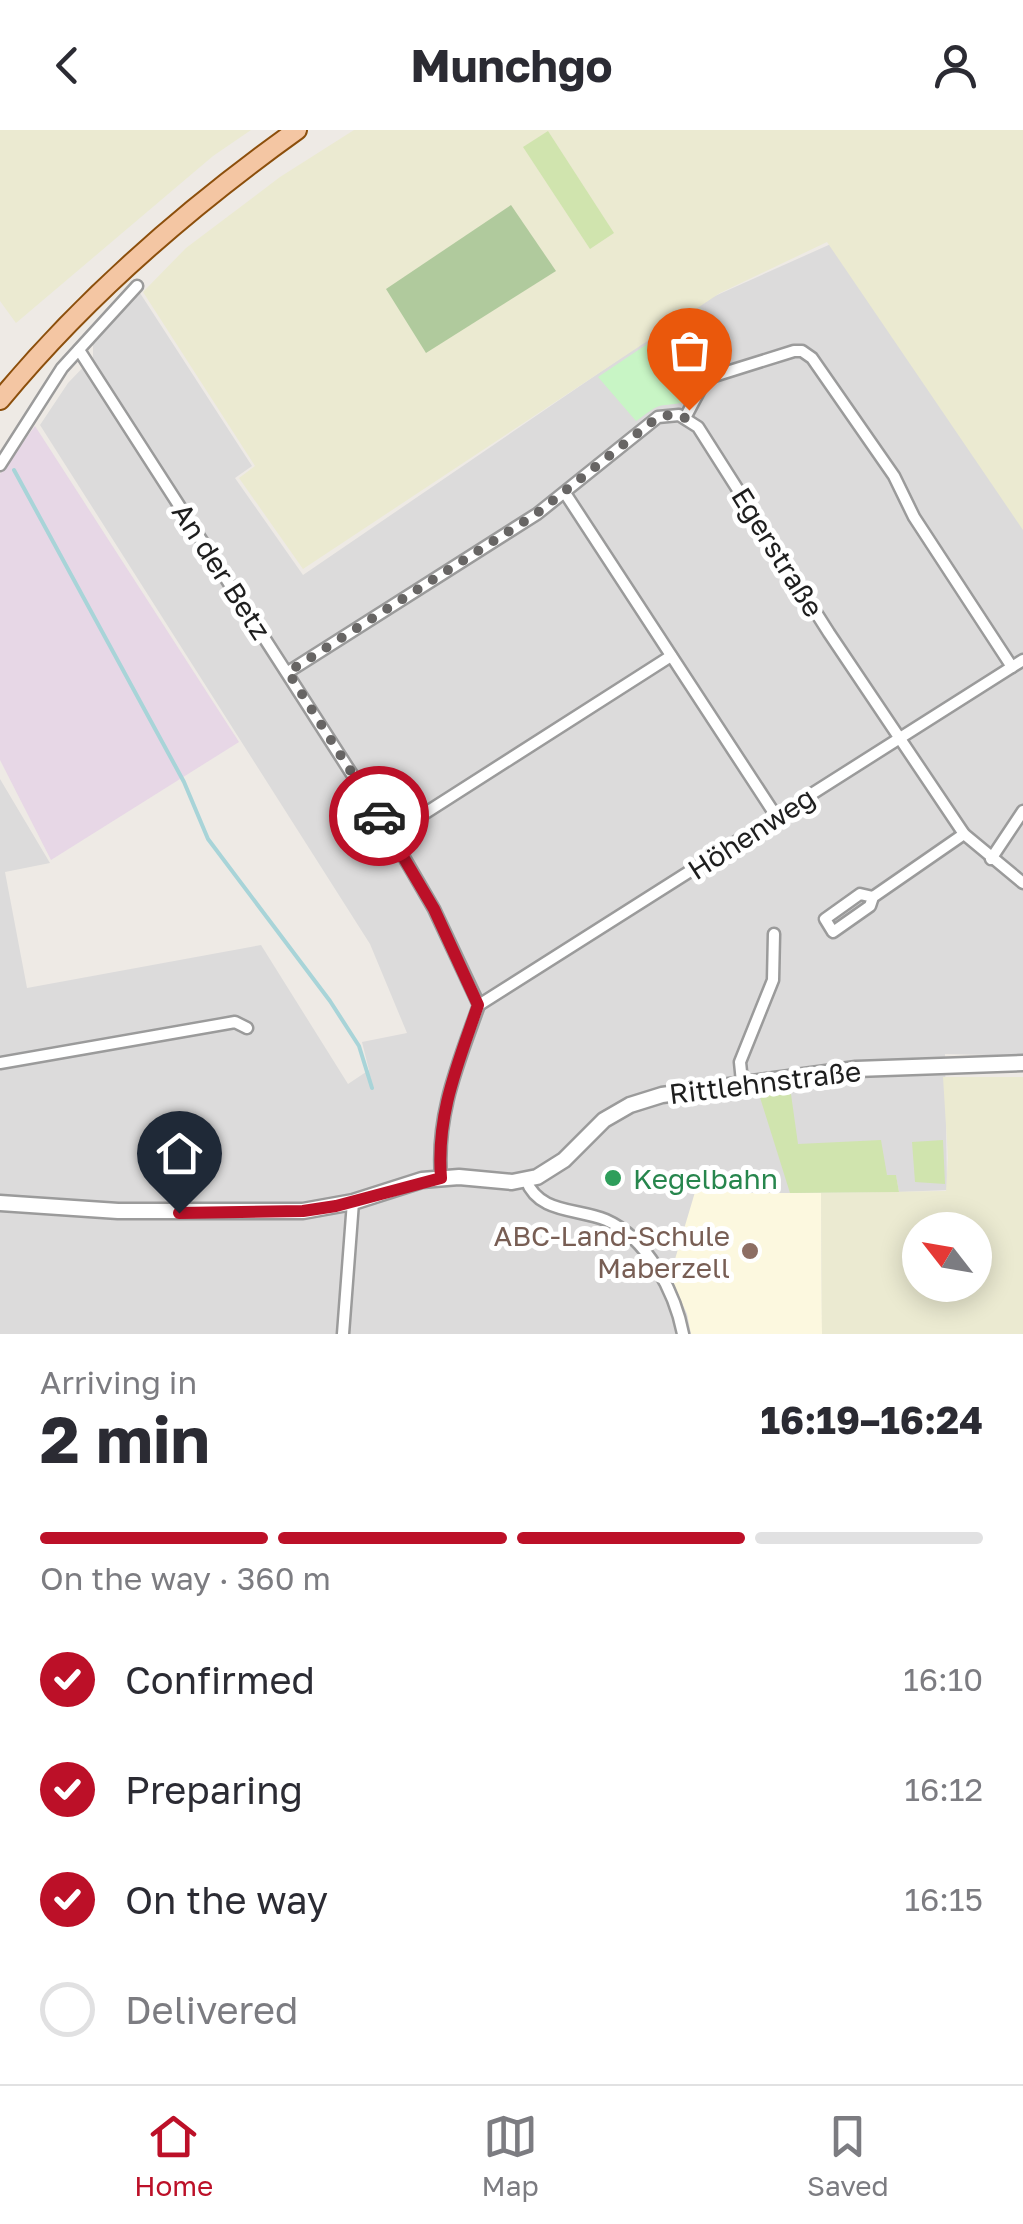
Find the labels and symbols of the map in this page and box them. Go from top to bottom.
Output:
pin [647,308,732,411]
street label: Egerstraße [725,481,831,623]
street label: An der Betz [166,497,278,645]
courier [329,766,429,866]
street label: Höhenweg [681,780,821,886]
street label: Rittlehnstraße [667,1054,863,1110]
pin [137,1111,222,1214]
place label: Kegelbahn [633,1162,778,1195]
marker: Kegelbahn [602,1167,624,1189]
north arrow [902,1212,992,1302]
place label: ABC-Land-Schule Maberzell [494,1219,730,1284]
marker: ABC-Land-Schule Maberzell [739,1240,761,1262]

